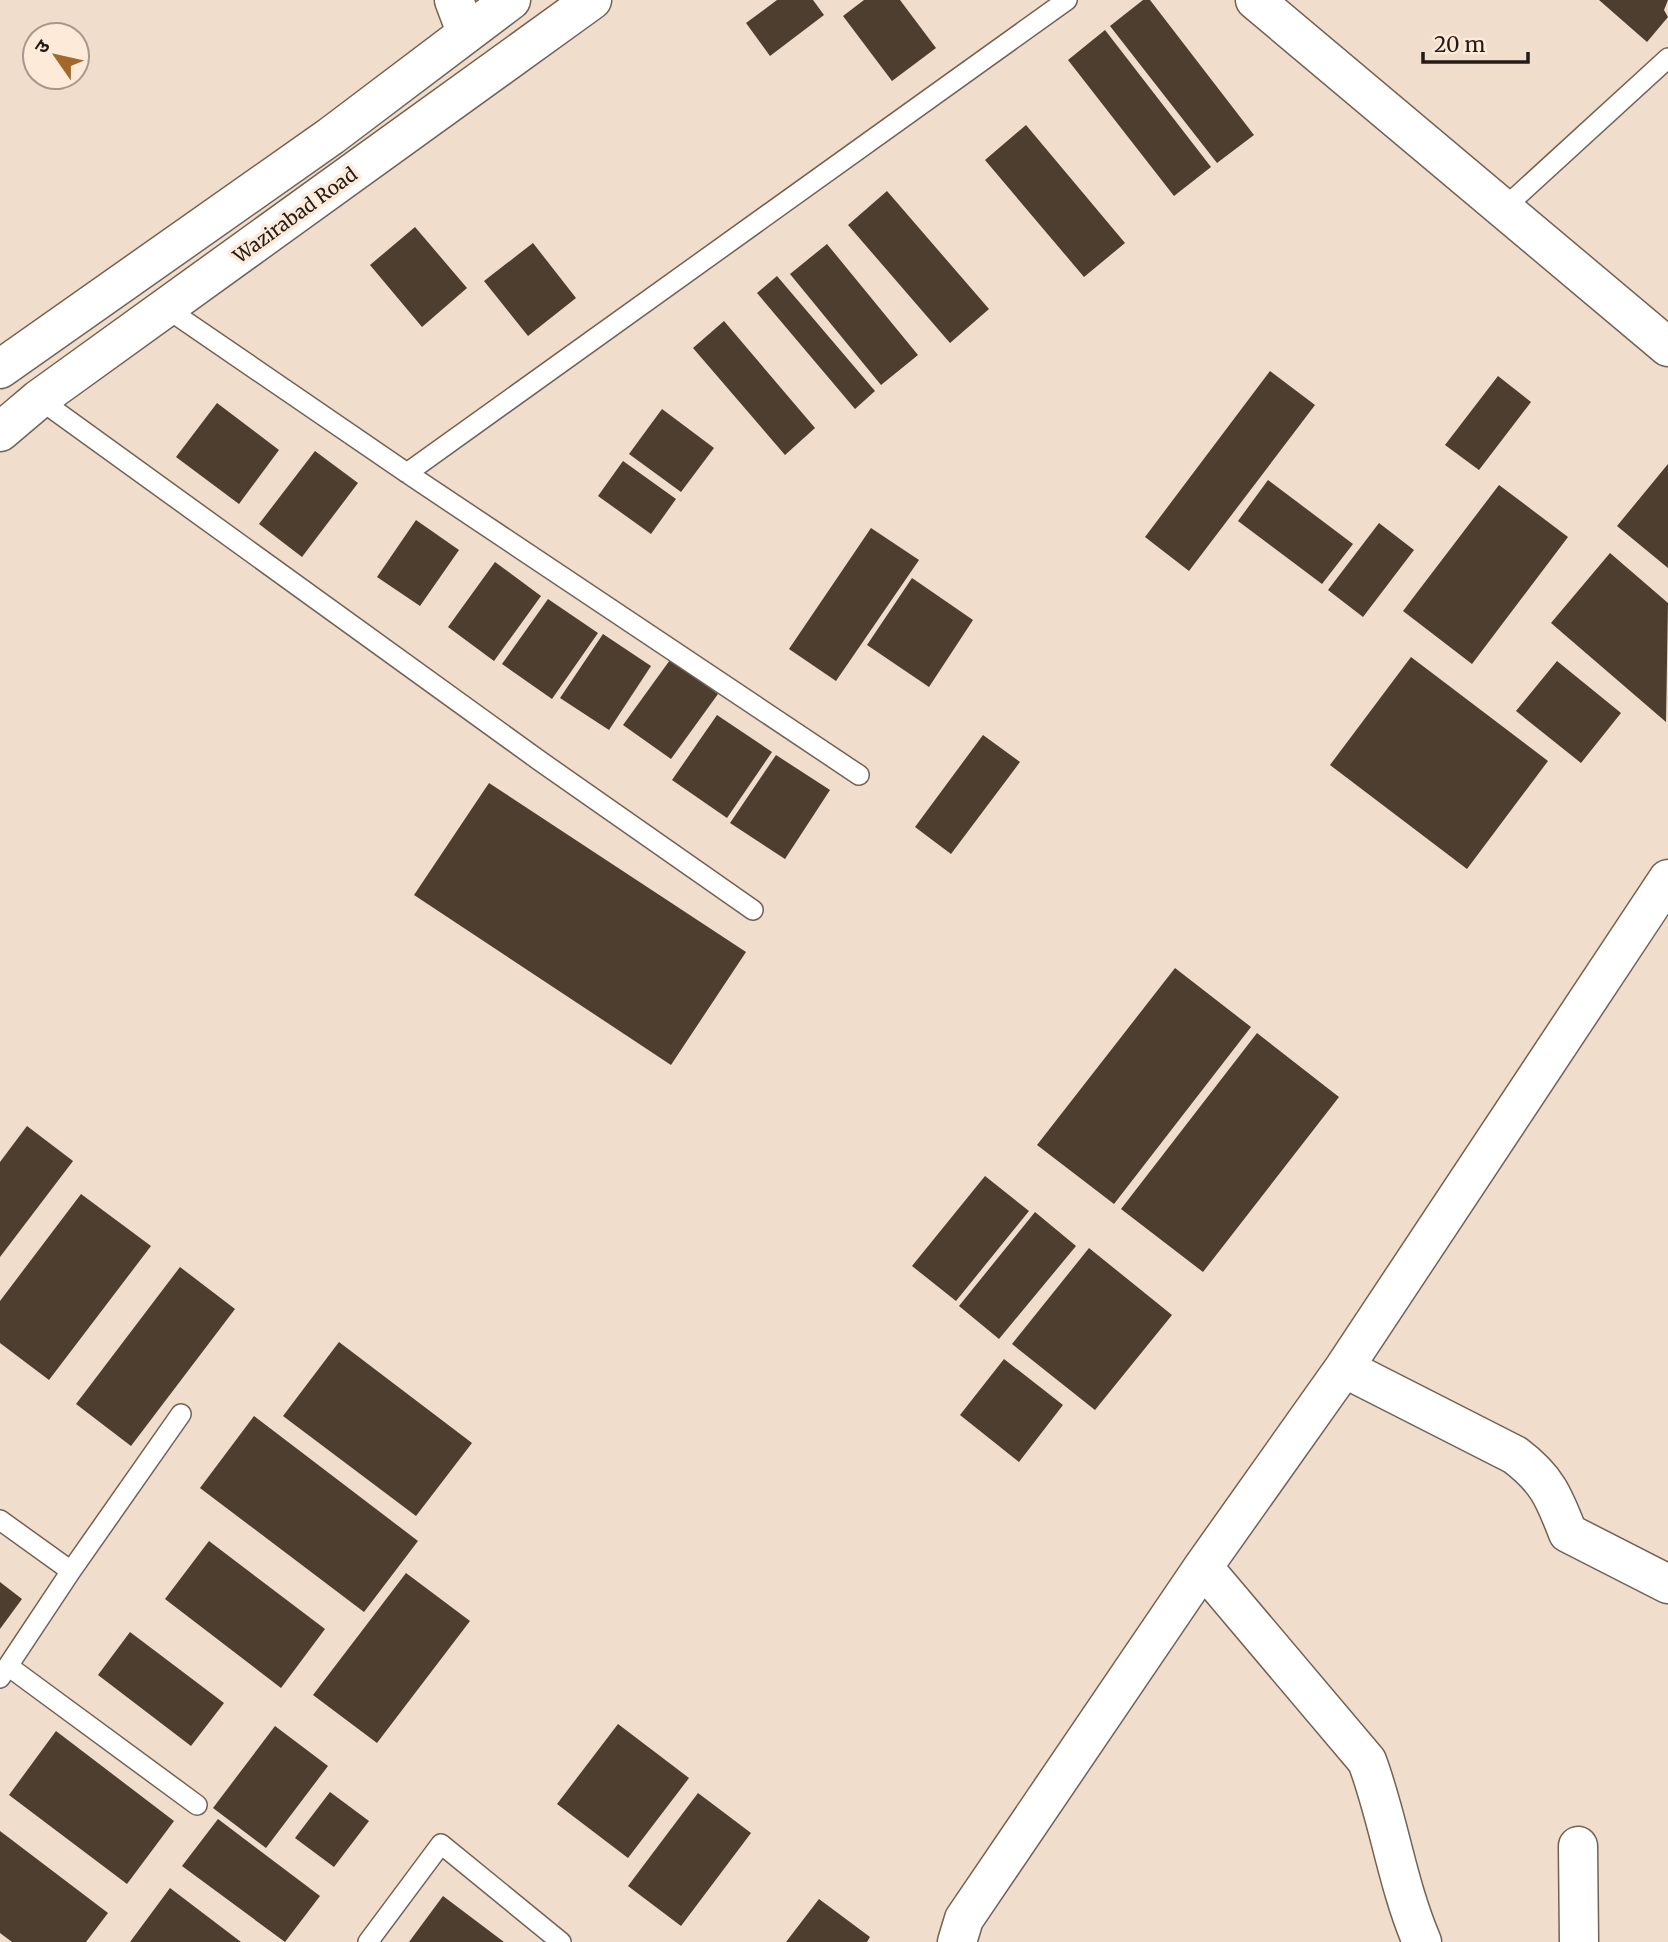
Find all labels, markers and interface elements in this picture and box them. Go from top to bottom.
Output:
north arrow [21,21,91,91]
scale bar [1423,21,1528,65]
text: 20 m [1434,31,1486,58]
text: उ [29,34,55,58]
street label: Wazirabad Road [228,162,362,269]

